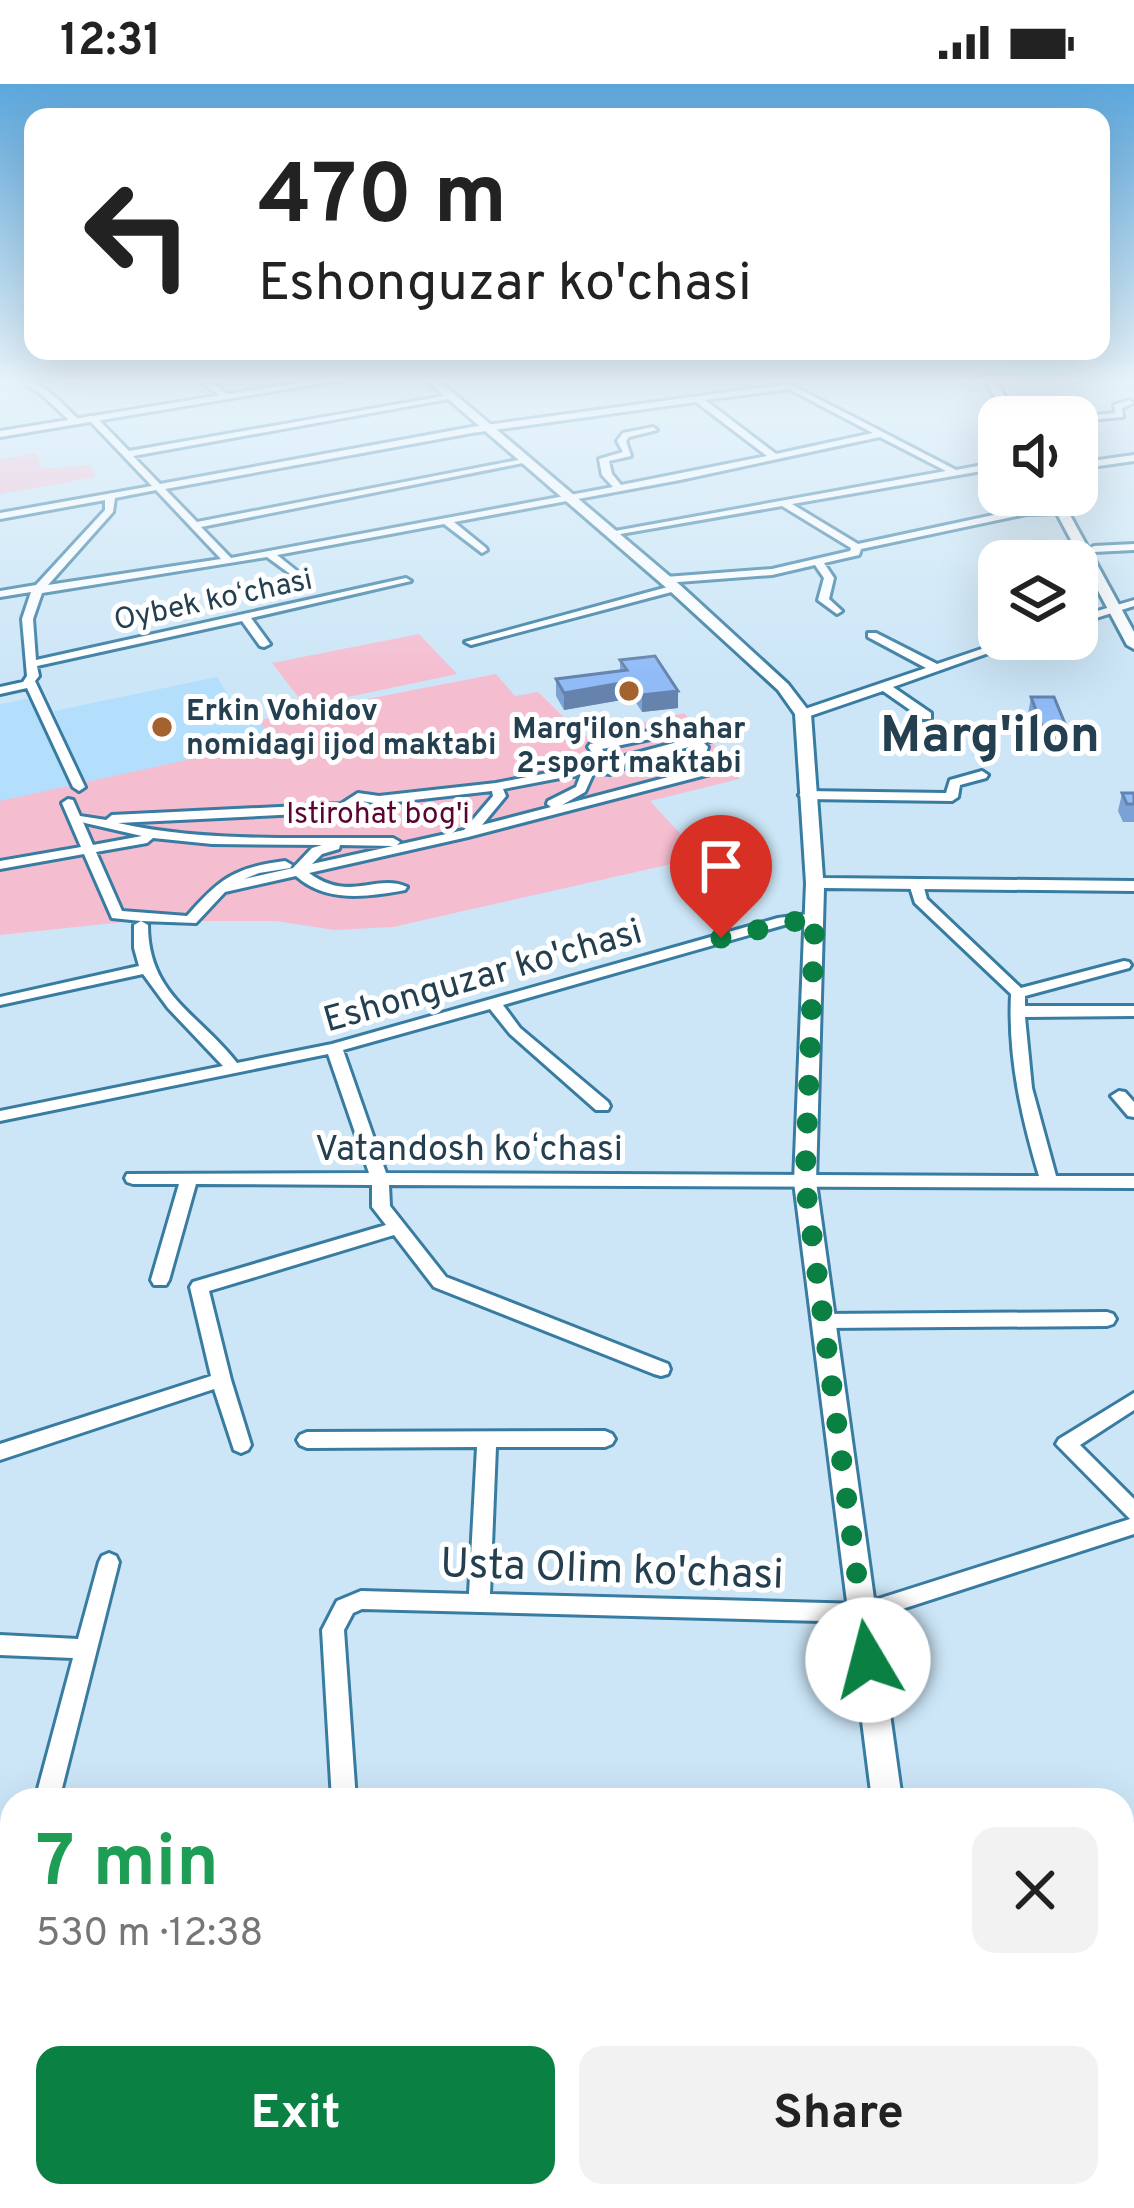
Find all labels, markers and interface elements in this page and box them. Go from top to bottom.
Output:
text: 12:31 [60,14,161,71]
text: 470 m [258,147,507,253]
icon: left [60,156,216,312]
text: Eshonguzar ko'chasi [258,251,752,320]
map controls [978,396,1098,660]
button: sound [978,396,1098,516]
button: layers [978,540,1098,660]
street label: Oybek koʻchasi [111,562,316,641]
marker: Marg'ilon shahar 2-sport maktabi [616,678,642,704]
place label: Erkin Vohidov nomidagi ijod maktabi [186,694,496,765]
district label: Marg'ilon [880,706,1100,771]
place label: Marg'ilon shahar 2-sport maktabi [512,712,746,783]
marker: Erkin Vohidov nomidagi ijod maktabi [149,714,175,740]
park label: Istirohat bog'i [286,797,470,834]
pin [670,815,772,938]
icon: arrive [688,833,754,899]
street label: Eshonguzar ko'chasi [319,910,648,1045]
street label: Vatandosh koʻchasi [315,1128,623,1174]
street label: Usta Olim ko'chasi [439,1539,785,1604]
position arrow [805,1597,931,1723]
text: 7 min [36,1820,219,1912]
button: close [972,1827,1098,1953]
text: 530 m · 12:38 [36,1911,263,1960]
button: Exit [36,2046,555,2184]
button: Share [579,2046,1098,2184]

